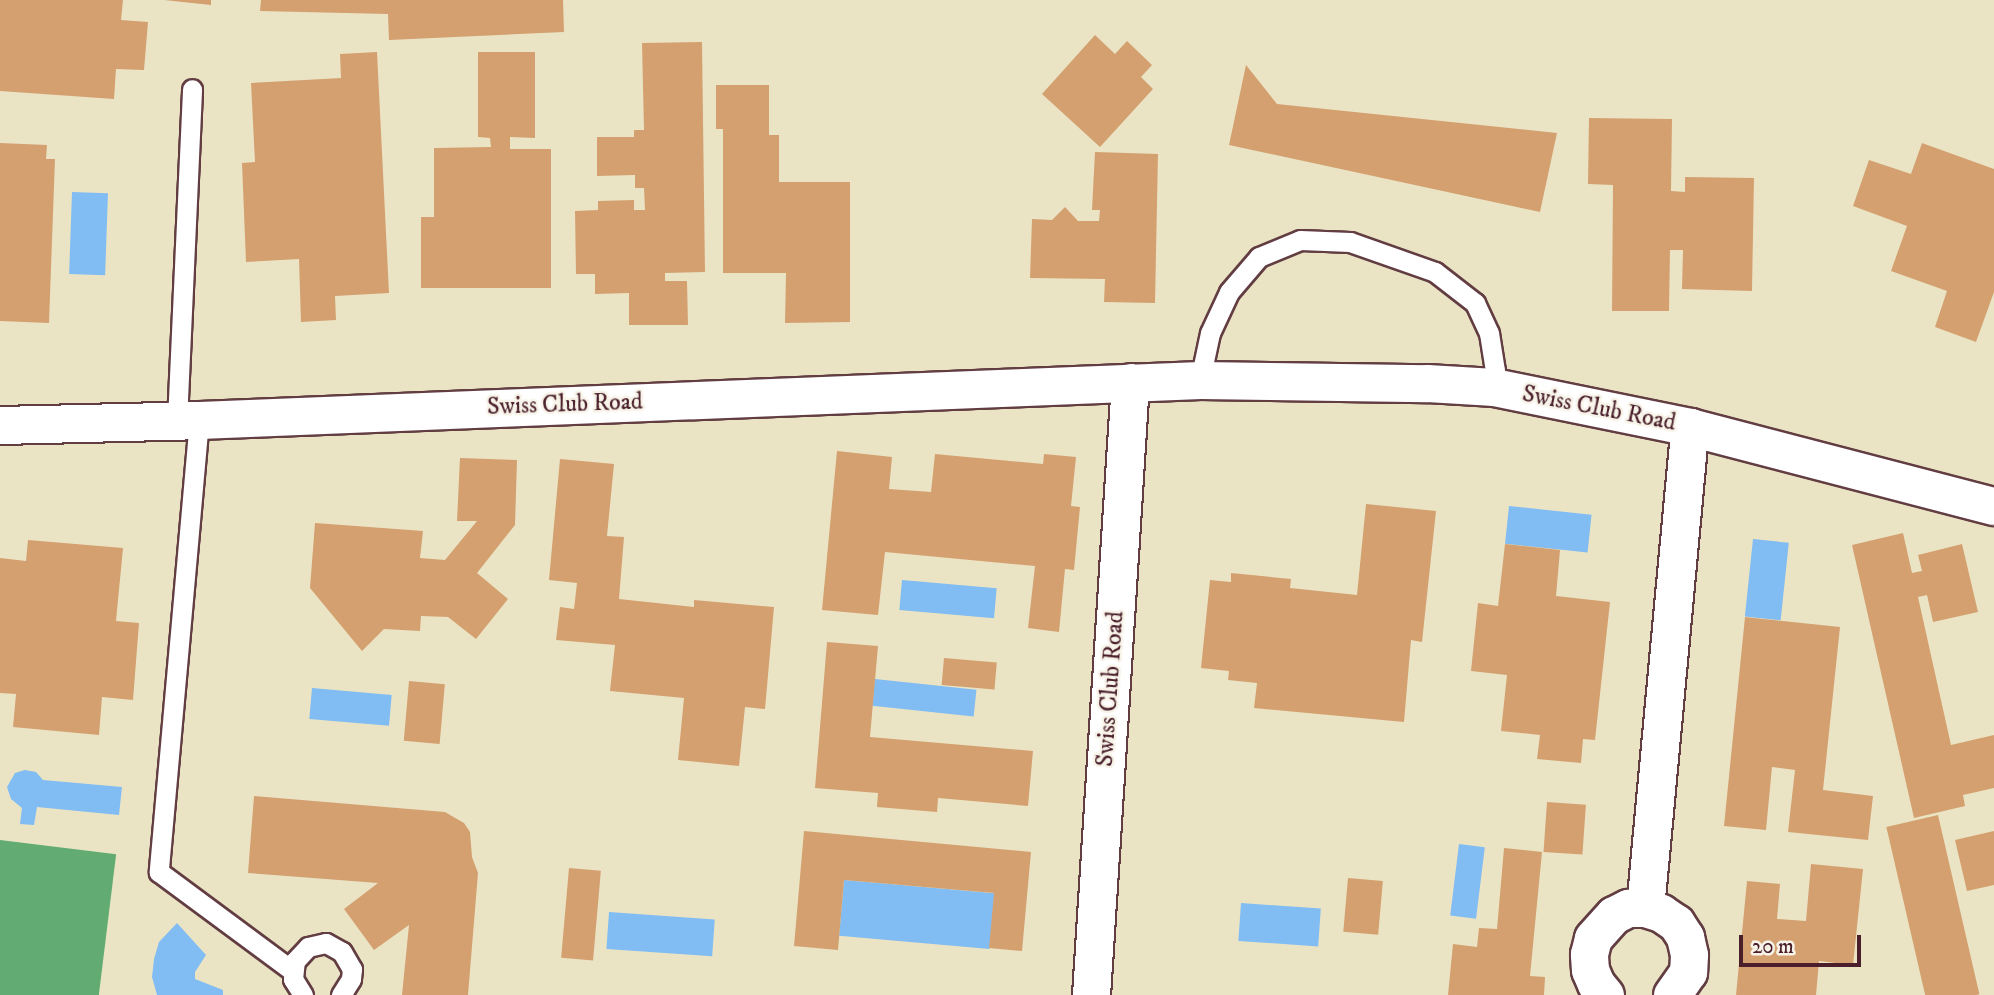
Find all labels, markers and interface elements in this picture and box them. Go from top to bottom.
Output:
street label: Swiss Club Road [1520,380,1678,438]
street label: Swiss Club Road [487,388,643,422]
street label: Swiss Club Road [1091,610,1131,768]
scale bar [1742,922,1864,966]
text: 20 m [1752,934,1794,960]

